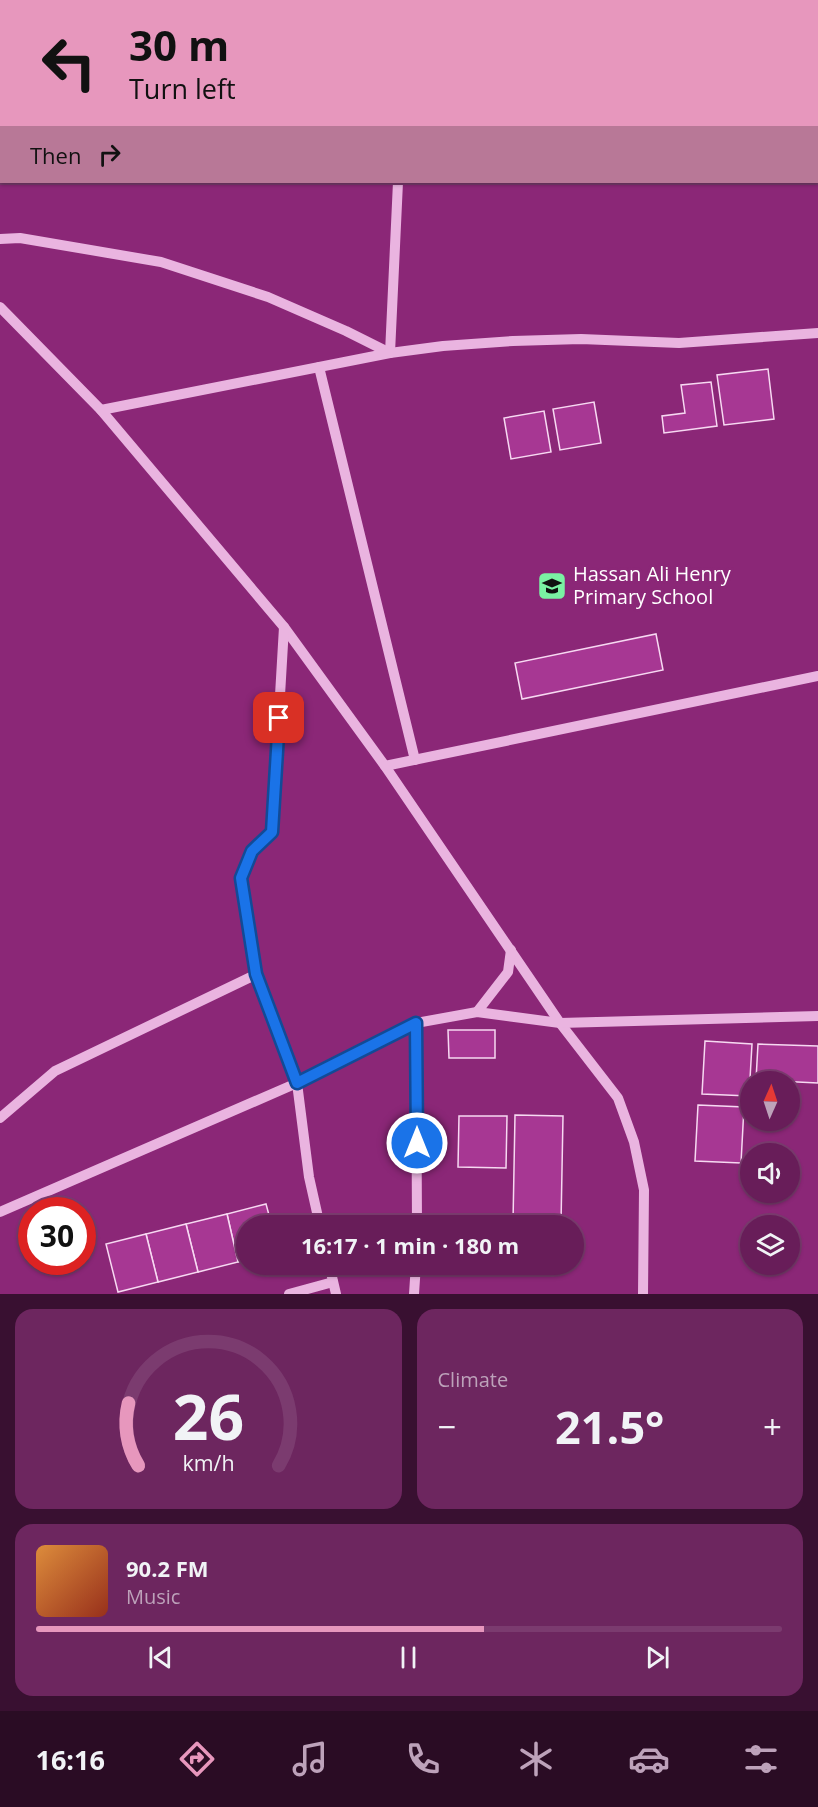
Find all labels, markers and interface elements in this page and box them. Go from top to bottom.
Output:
text: 30 m [129,16,229,73]
icon: left [30,24,108,102]
text: Turn left [129,70,236,107]
icon: right [93,138,126,171]
text: Then [30,140,81,170]
place label: Hassan Ali Henry Primary School [573,560,732,610]
school or university icon: Hassan Ali Henry Primary School [536,570,568,602]
pin [253,692,304,743]
icon: arrive [262,701,295,734]
north arrow [740,1071,800,1131]
map controls [740,1071,800,1275]
position arrow [385,1111,449,1175]
button: sound [740,1143,800,1203]
speed limit sign: 30 [18,1197,96,1275]
button: layers [740,1215,800,1275]
text: 16:17 · 1 min · 180 m [301,1230,519,1260]
text: Climate [438,1366,508,1393]
text: 26 [173,1373,244,1458]
text: 21.5° [555,1396,664,1457]
text: − [438,1404,456,1449]
text: + [763,1404,782,1449]
text: km/h [182,1448,234,1477]
text: 90.2 FM [126,1553,209,1583]
text: Music [126,1583,180,1610]
icon: previous [144,1641,177,1674]
icon: pause [392,1641,425,1674]
icon: next [641,1641,674,1674]
icon: directions [176,1738,218,1780]
icon: music [289,1738,331,1780]
icon: phone [402,1738,444,1780]
icon: climate [515,1738,557,1780]
icon: car [628,1738,670,1780]
icon: filters [740,1738,782,1780]
text: 16:16 [35,1741,105,1778]

